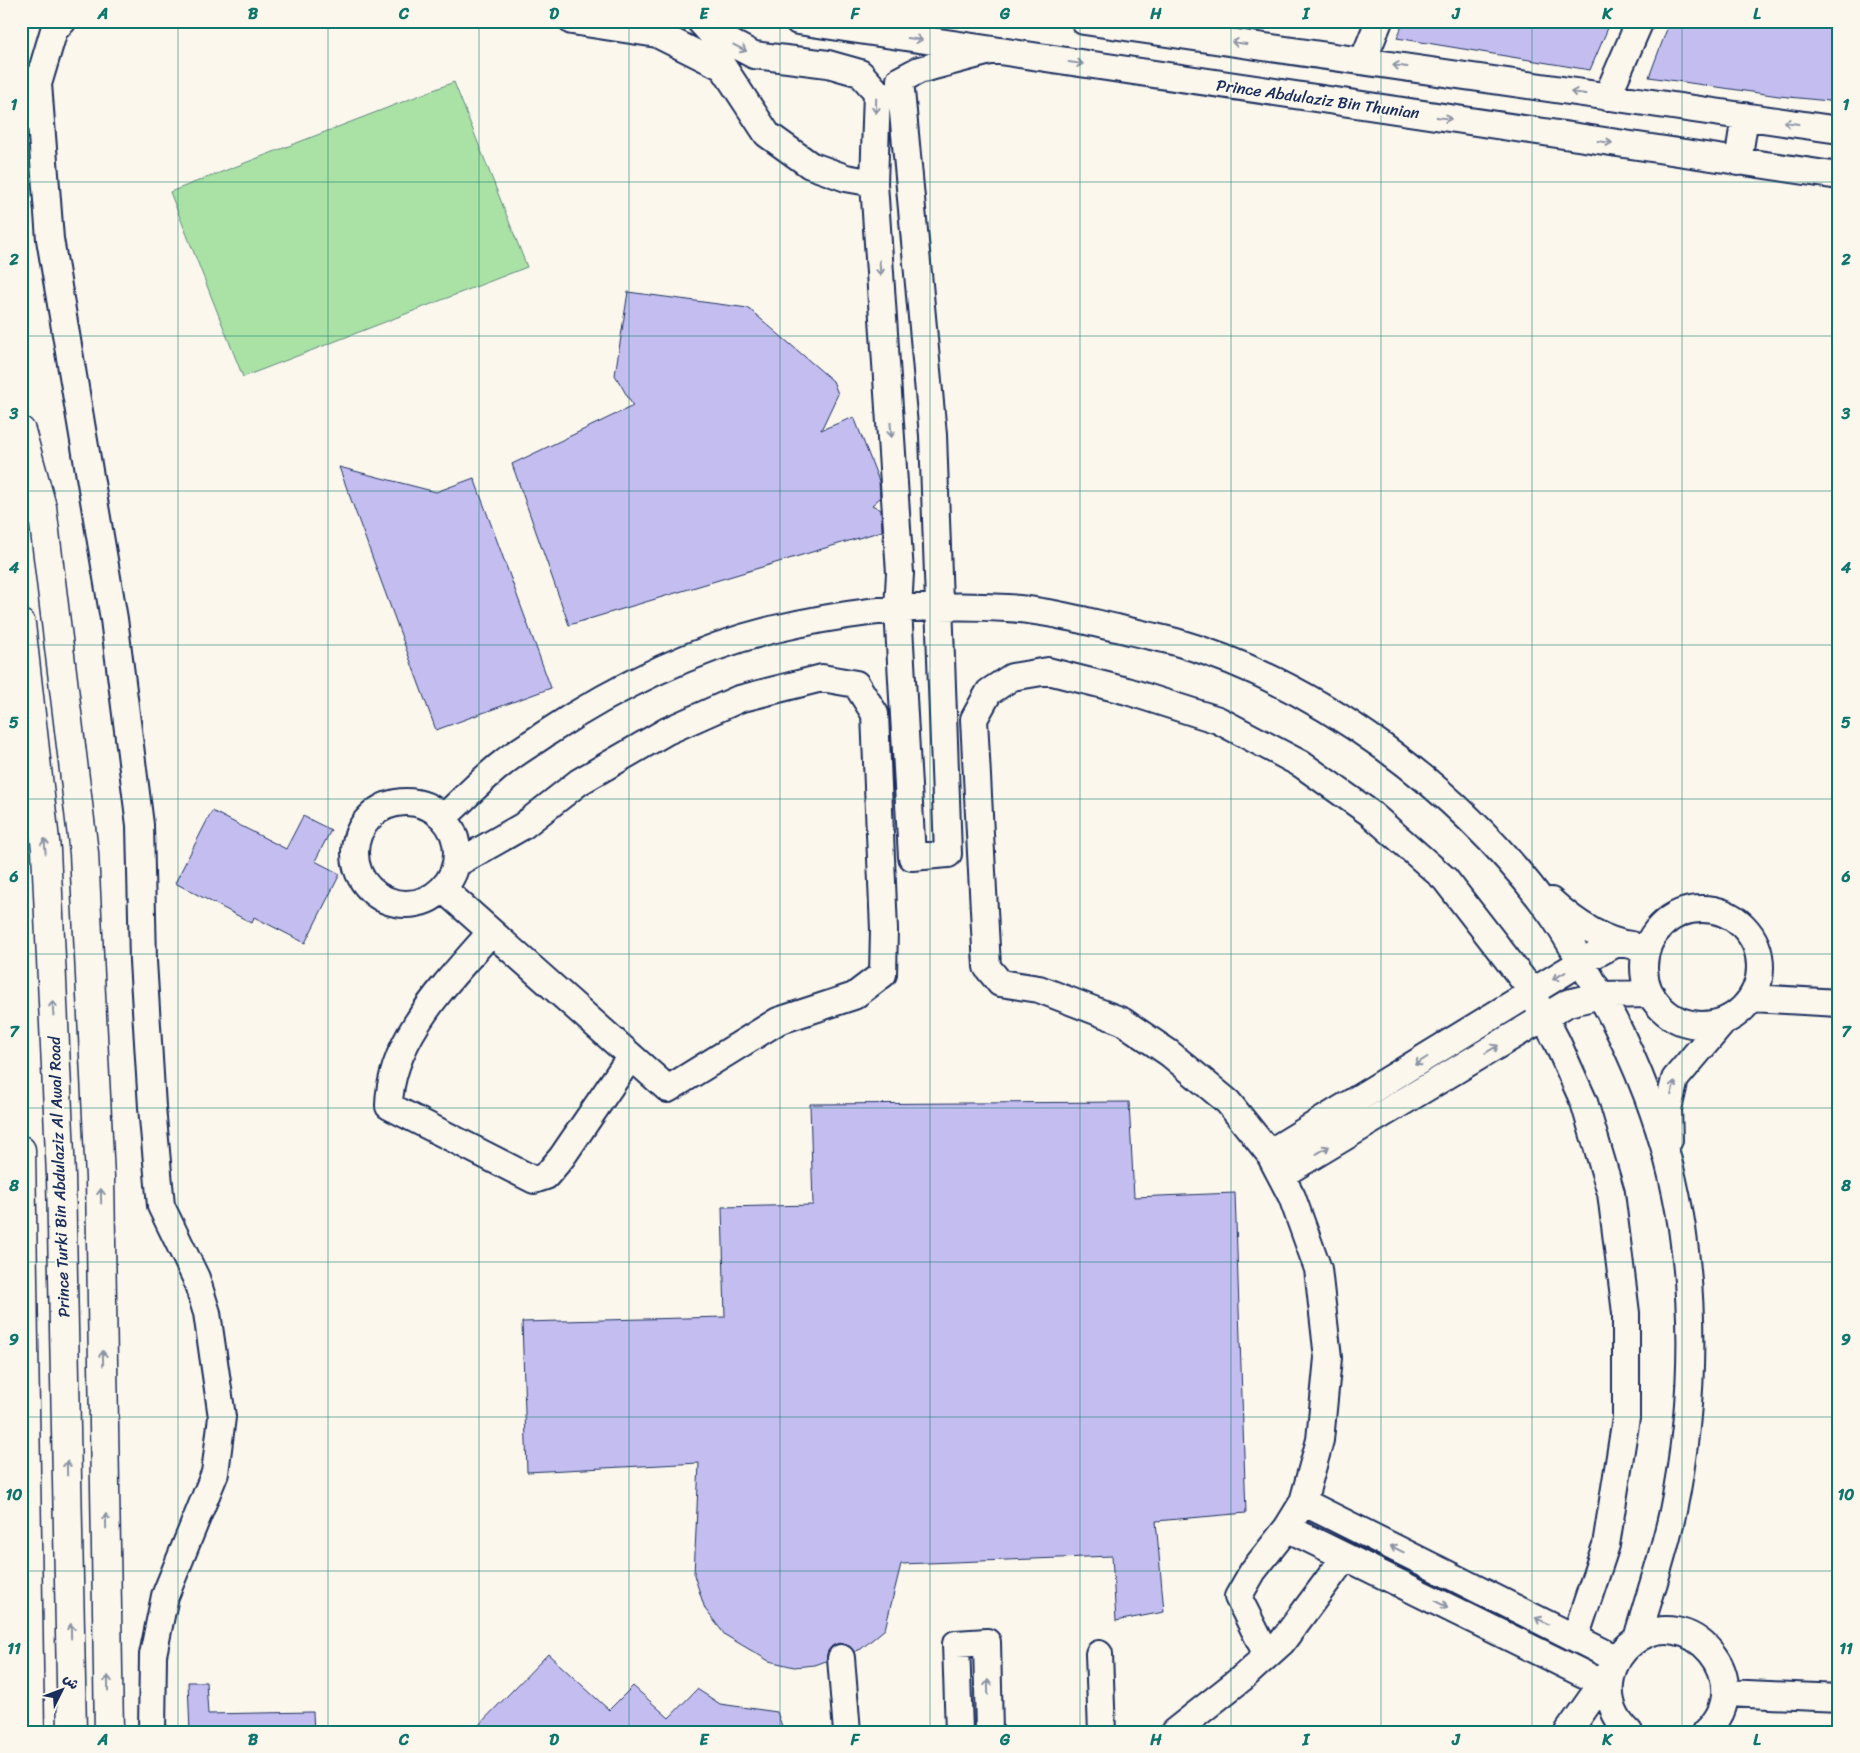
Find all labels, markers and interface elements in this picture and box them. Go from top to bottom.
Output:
text: A [97,0,108,28]
text: B [248,0,259,28]
text: C [398,0,410,28]
text: D [549,0,559,28]
text: E [700,0,710,28]
text: F [850,0,861,28]
text: G [999,0,1011,28]
text: H [1149,0,1162,28]
text: I [1302,0,1311,28]
text: J [1451,0,1461,28]
text: K [1601,0,1613,28]
text: L [1753,0,1761,28]
one-way arrow [907,34,923,44]
one-way arrow [1231,38,1247,48]
one-way arrow [732,44,747,53]
one-way arrow [1067,58,1083,68]
one-way arrow [1392,61,1408,71]
street label: Prince Abdulaziz Bin Thunian [1215,70,1422,128]
one-way arrow [1570,87,1586,97]
text: 1 [11,90,18,119]
text: 1 [1843,90,1850,119]
one-way arrow [872,98,881,114]
one-way arrow [1436,113,1452,123]
one-way arrow [1783,118,1799,128]
one-way arrow [1597,137,1613,147]
text: 2 [8,245,19,274]
text: 2 [1840,245,1851,274]
one-way arrow [875,260,885,276]
text: 3 [9,399,19,428]
text: 3 [1841,399,1851,428]
one-way arrow [886,422,895,438]
text: 4 [8,553,19,582]
text: 4 [1840,553,1851,582]
text: 5 [9,708,19,737]
text: 5 [1841,708,1851,737]
one-way arrow [41,838,50,854]
text: 6 [8,862,19,891]
text: 6 [1840,862,1851,891]
one-way arrow [1553,971,1567,981]
one-way arrow [49,1001,58,1017]
text: 7 [9,1017,20,1046]
text: 7 [1841,1017,1852,1046]
street label: Prince Turki Bin Abdulaziz Al Awal Road [40,1034,78,1318]
one-way arrow [1485,1043,1499,1053]
one-way arrow [1414,1055,1428,1066]
one-way arrow [1669,1080,1678,1096]
one-way arrow [1315,1144,1329,1154]
text: 8 [8,1171,19,1200]
text: 8 [1840,1171,1851,1200]
one-way arrow [96,1188,105,1204]
text: 9 [9,1325,19,1354]
text: 9 [1841,1325,1851,1354]
one-way arrow [99,1350,108,1366]
one-way arrow [62,1460,72,1476]
text: 10 [6,1480,22,1509]
text: 10 [1838,1480,1854,1509]
one-way arrow [101,1513,111,1529]
one-way arrow [1390,1544,1405,1553]
one-way arrow [1433,1600,1448,1609]
one-way arrow [1535,1616,1550,1626]
one-way arrow [66,1623,75,1639]
text: 11 [7,1634,21,1663]
text: 11 [1839,1634,1853,1663]
north arrow [38,1666,88,1716]
text: ش [57,1668,86,1696]
one-way arrow [103,1675,113,1692]
one-way arrow [984,1679,993,1695]
text: A [97,1725,108,1753]
text: B [248,1725,259,1753]
text: C [398,1725,410,1753]
text: D [549,1725,559,1753]
text: E [700,1725,710,1753]
text: F [850,1725,861,1753]
text: G [999,1725,1011,1753]
text: H [1149,1725,1162,1753]
text: I [1302,1725,1311,1753]
text: J [1451,1725,1461,1753]
text: K [1601,1725,1613,1753]
text: L [1753,1725,1761,1753]

